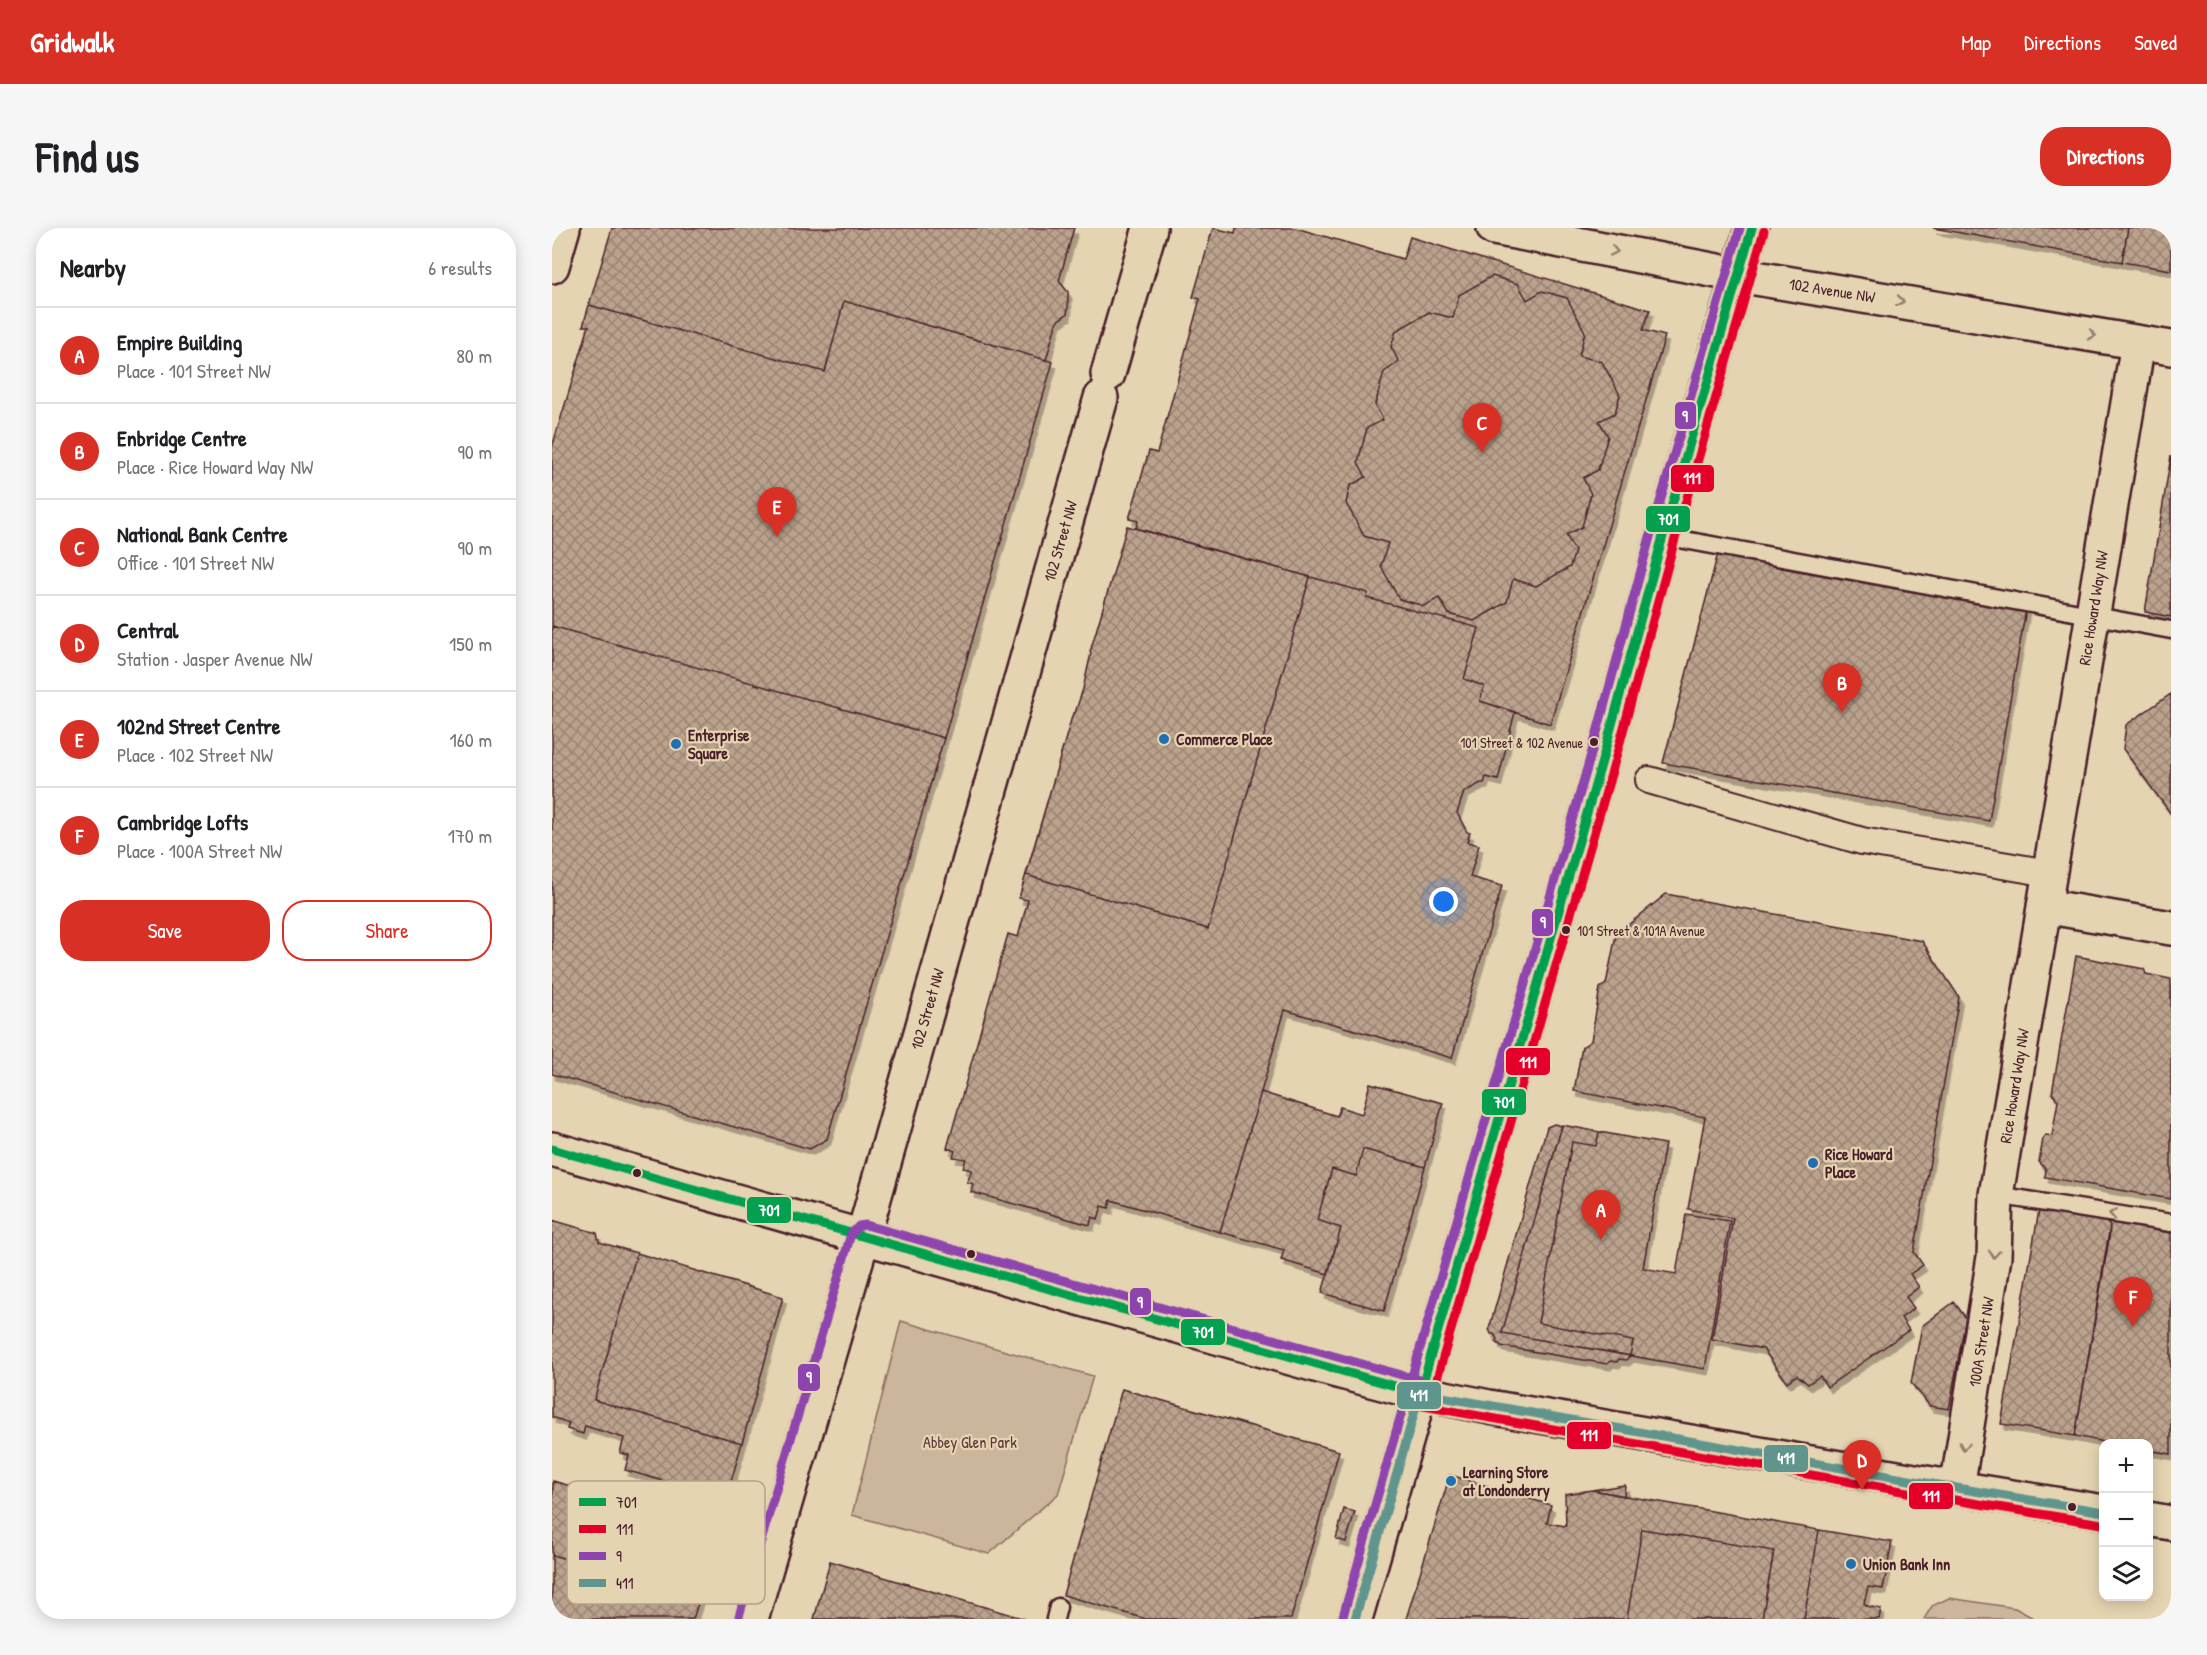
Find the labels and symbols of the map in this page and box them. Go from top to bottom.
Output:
one-way arrow [1608,244,1618,257]
street label: 102 Avenue NW [1787,272,1877,308]
one-way arrow [1894,294,1904,307]
one-way arrow [2086,328,2096,341]
line badge: 9 [1674,401,1697,430]
pin: C [1462,404,1502,453]
text: 9 [1682,405,1688,427]
line badge: 111 [1670,464,1715,493]
text: 111 [1683,467,1701,489]
pin: E [758,488,796,537]
street label: 102 Street NW [1038,498,1082,584]
line badge: 701 [1645,505,1691,533]
text: 701 [1657,508,1679,530]
street label: Rice Howard Way NW [2073,549,2113,667]
pin: B [1822,664,1862,713]
place label: Enterprise Square [688,724,750,765]
place label: Commerce Place [1176,728,1273,750]
marker: Commerce Place [1157,732,1171,746]
place label: 101 Street & 102 Avenue [1460,733,1583,752]
marker: 101 Street & 102 Avenue [1588,736,1600,748]
marker: Enterprise Square [669,737,683,751]
your location [1429,887,1458,916]
line badge: 9 [1531,908,1554,937]
text: 9 [1540,911,1546,933]
place label: 101 Street & 101A Avenue [1577,921,1706,940]
marker: 101 Street & 101A Avenue [1560,924,1572,936]
street label: 102 Street NW [905,966,949,1052]
street label: Rice Howard Way NW [1994,1027,2034,1145]
line badge: 111 [1505,1047,1551,1076]
text: 111 [1519,1051,1537,1073]
line badge: 701 [1481,1088,1527,1116]
text: 701 [1493,1091,1515,1113]
place label: Rice Howard Place [1825,1143,1893,1183]
marker: Rice Howard Place [1806,1156,1820,1170]
unlabelled marker [631,1167,643,1179]
pin: A [1582,1190,1620,1240]
line badge: 701 [746,1196,792,1224]
text: 701 [758,1199,780,1221]
one-way arrow [2109,1208,2119,1221]
unlabelled marker [965,1248,977,1260]
one-way arrow [1988,1249,2001,1258]
pin: F [2114,1278,2152,1327]
line badge: 9 [1129,1287,1152,1316]
text: 9 [1137,1291,1143,1313]
street label: 100A Street NW [1963,1295,1999,1389]
line badge: 701 [1180,1318,1226,1346]
text: 701 [1192,1321,1214,1343]
line badge: 9 [797,1363,821,1392]
text: 9 [806,1366,812,1388]
line badge: 411 [1396,1381,1442,1410]
text: 411 [1410,1384,1428,1406]
line badge: 111 [1566,1421,1612,1450]
text: 111 [1580,1424,1598,1446]
park label: Abbey Glen Park [923,1431,1017,1453]
pin: D [1842,1440,1882,1490]
one-way arrow [1959,1442,1971,1451]
line badge: 411 [1763,1444,1809,1473]
text: 411 [1777,1447,1795,1469]
place label: Learning Store at Londonderry [1463,1461,1550,1502]
marker: Learning Store at Londonderry [1444,1474,1458,1488]
legend [567,1481,765,1604]
line badge: 111 [1908,1482,1954,1510]
text: 111 [1922,1485,1940,1507]
text: 701 [616,1491,637,1513]
unlabelled marker [2066,1501,2078,1513]
text: 111 [616,1518,634,1540]
text: 9 [616,1545,622,1567]
place label: Union Bank Inn [1863,1553,1950,1575]
marker: Union Bank Inn [1844,1557,1858,1571]
text: 411 [616,1572,634,1594]

